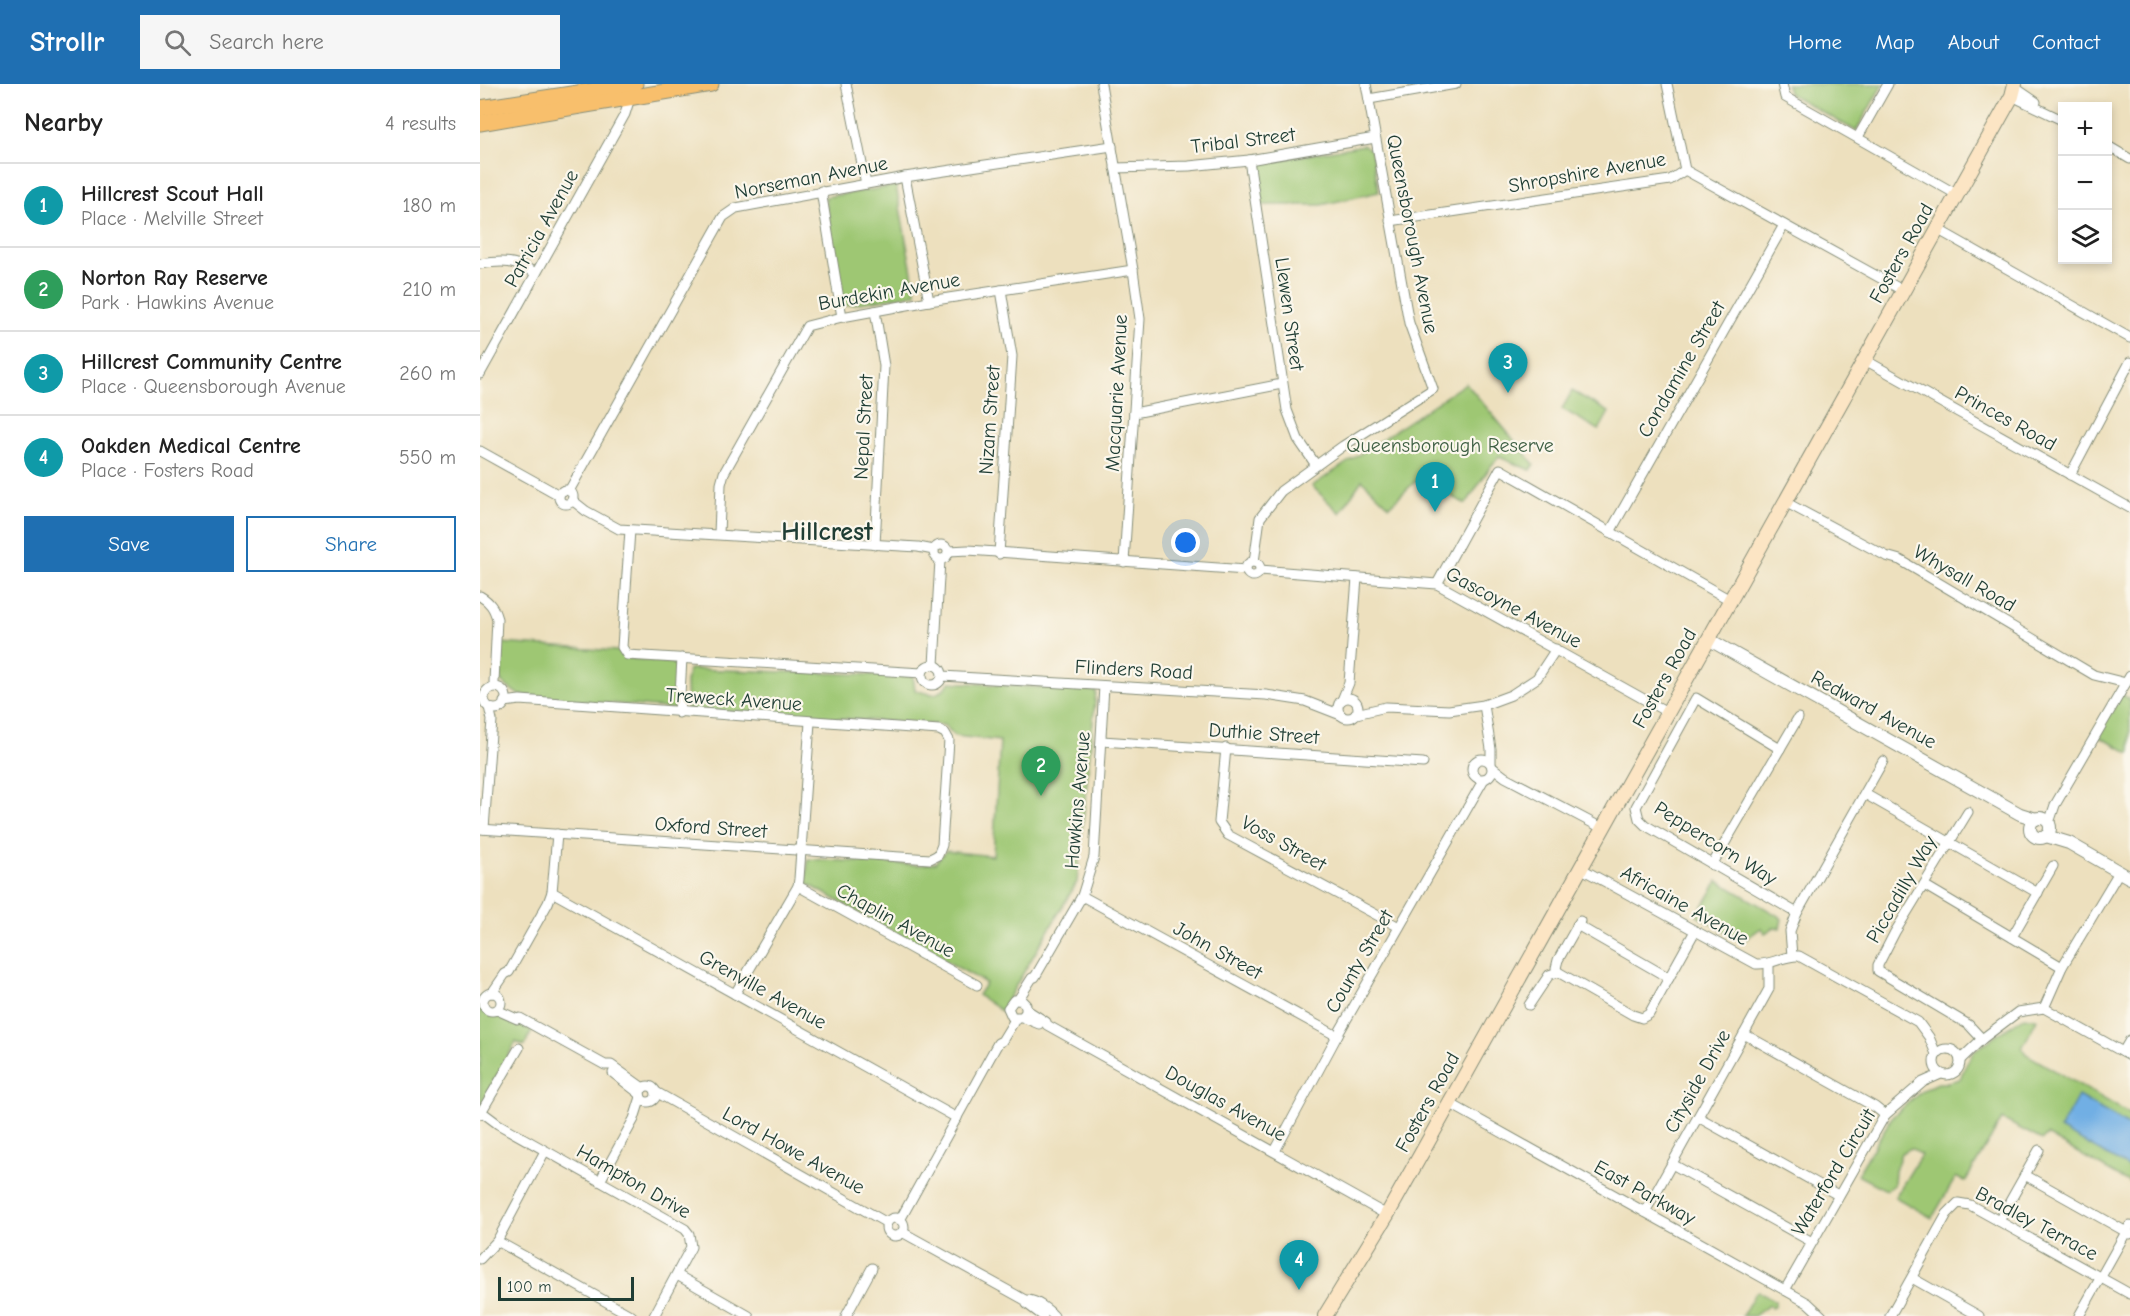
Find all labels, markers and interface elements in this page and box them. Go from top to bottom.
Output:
search box [140,15,560,69]
text: Strollr [30,26,104,58]
icon: search [161,26,194,59]
text: Search here [209,29,324,55]
text: Home [1788,30,1842,54]
text: Map [1875,30,1915,54]
text: About [1948,30,1999,54]
text: Contact [2032,30,2100,54]
map controls [2058,102,2112,264]
button: + [2058,102,2112,156]
text: Nearby [24,108,103,138]
text: 4 results [385,112,456,135]
street label: Tribal Street [1190,123,1298,158]
street label: Queensborough Avenue [1382,133,1443,336]
street label: Shropshire Avenue [1507,147,1667,198]
street label: Norseman Avenue [733,151,890,204]
button: − [2058,156,2112,210]
street label: Patricia Avenue [500,165,583,291]
text: Hillcrest Scout Hall [81,181,264,207]
text: 1 [40,194,47,217]
text: 180 m [402,194,456,217]
street label: Fosters Road [1865,199,1938,307]
text: Place · Melville Street [81,207,263,230]
button: layers [2058,210,2112,264]
street label: Llewen Street [1270,256,1309,373]
text: Norton Ray Reserve [81,265,268,291]
street label: Burdekin Avenue [816,268,962,315]
text: 2 [39,278,48,301]
text: 210 m [402,278,456,301]
text: Park · Hawkins Avenue [81,291,274,314]
street label: Condamine Street [1633,296,1730,442]
street label: Macquarie Avenue [1101,314,1132,472]
pin: 3 [1488,344,1528,393]
text: Hillcrest Community Centre [81,349,342,375]
text: 3 [39,362,48,385]
text: 260 m [399,362,456,385]
street label: Nizam Street [974,363,1005,475]
street label: Nepal Street [849,373,878,480]
text: Place · Queensborough Avenue [81,375,346,398]
street label: Princes Road [1951,381,2061,456]
text: Oakden Medical Centre [81,433,301,459]
park label: Queensborough Reserve [1346,434,1554,457]
text: 4 [39,446,48,469]
text: 550 m [399,446,456,469]
text: Place · Fosters Road [81,459,254,482]
pin: 1 [1416,462,1454,512]
button: Save [24,516,234,572]
button: Share [246,516,456,572]
district label: Hillcrest [781,517,873,547]
your location [1171,528,1200,557]
street label: Whysall Road [1910,540,2020,617]
street label: Gascoyne Avenue [1442,562,1586,653]
street label: Fosters Road [1628,624,1701,732]
street label: Flinders Road [1074,655,1194,684]
street label: Redward Avenue [1807,666,1940,753]
street label: Treweck Avenue [665,683,803,716]
street label: Duthie Street [1208,718,1321,749]
street label: Hawkins Avenue [1060,730,1095,870]
pin: 2 [1022,746,1060,796]
street label: Peppercorn Way [1650,797,1781,890]
street label: Voss Street [1237,811,1331,877]
street label: Oxford Street [654,812,769,843]
street label: Piccadilly Way [1861,831,1941,947]
street label: Africaine Avenue [1617,861,1753,950]
street label: Chaplin Avenue [833,879,959,962]
street label: County Street [1321,904,1399,1017]
street label: John Street [1169,917,1267,985]
street label: Grenville Avenue [695,945,831,1034]
street label: Cityside Drive [1660,1026,1735,1137]
street label: Fosters Road [1391,1048,1464,1156]
street label: Douglas Avenue [1161,1061,1290,1146]
street label: Lord Howe Avenue [719,1102,869,1199]
street label: Waterford Circuit [1786,1103,1881,1240]
street label: Hampton Drive [572,1139,695,1223]
street label: East Parkway [1590,1155,1699,1230]
street label: Bradley Terrace [1972,1182,2102,1265]
pin: 4 [1280,1240,1318,1290]
scale bar [498,1274,634,1302]
text: 100 m [507,1278,551,1296]

